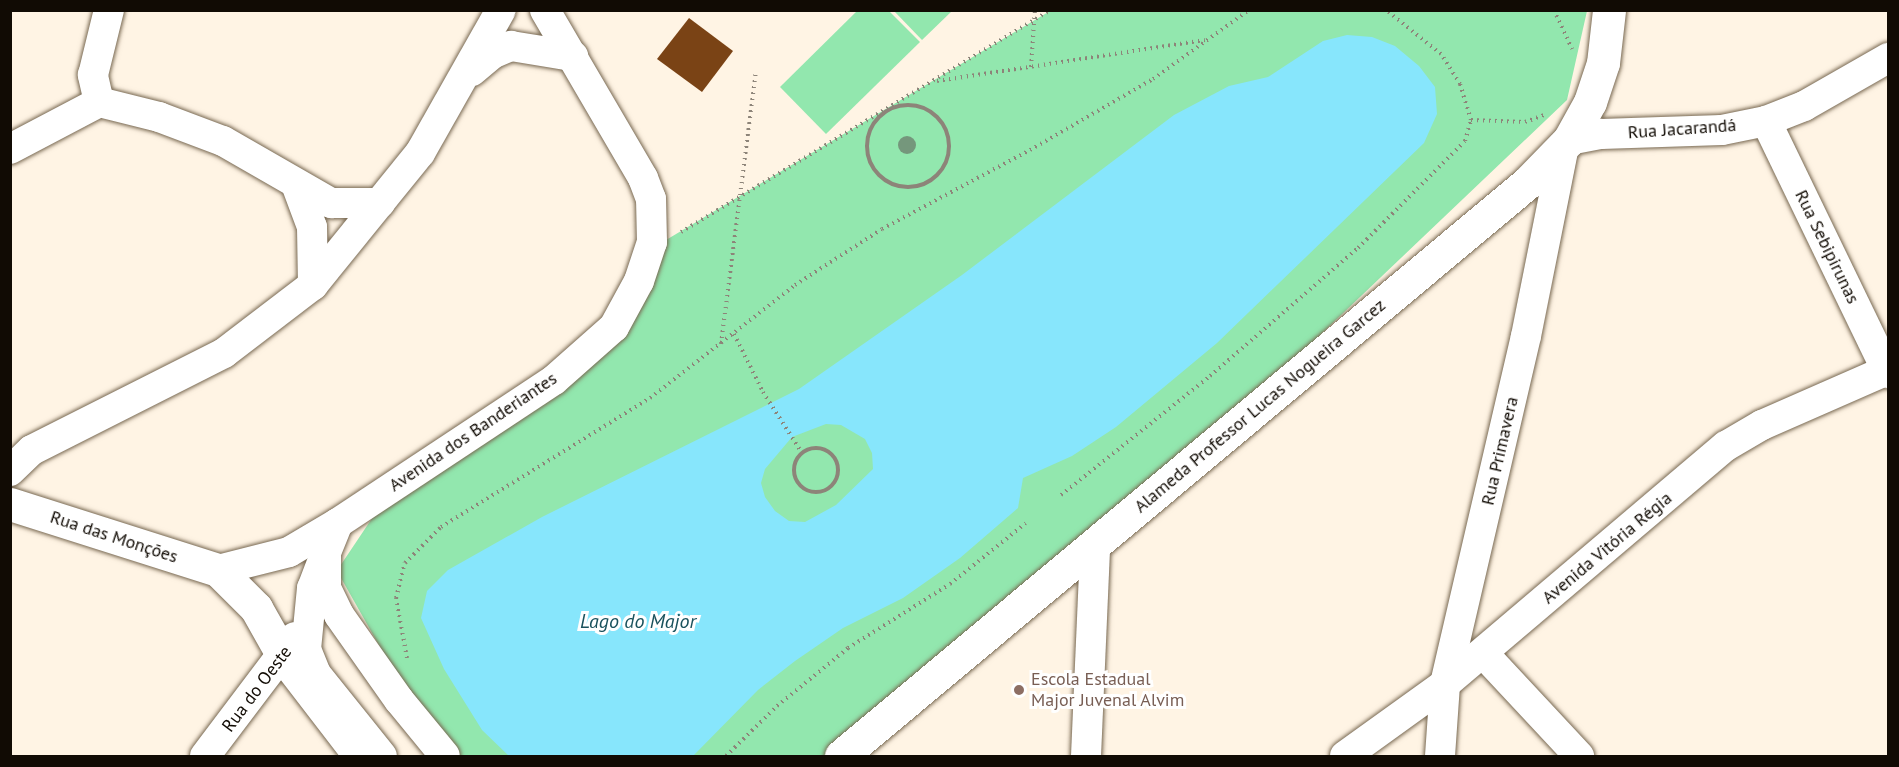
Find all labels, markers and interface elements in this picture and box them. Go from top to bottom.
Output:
street label: Rua Jacarandá [1627,114,1737,144]
street label: Rua Sebipirunas [1790,187,1864,307]
street label: Alameda Professor Lucas Nogueira Garcez [1130,295,1390,517]
street label: Avenida dos Banderiantes [385,368,561,496]
street label: Rua Primavera [1477,395,1523,507]
street label: Avenida Vitória Régia [1538,487,1676,609]
street label: Rua das Monções [48,506,180,568]
water label: Lago do Major [580,609,696,633]
street label: Rua do Oeste [218,642,296,736]
place label: Escola Estadual Major Juvenal Alvim [1031,669,1185,712]
marker: Escola Estadual Major Juvenal Alvim [1012,683,1026,697]

